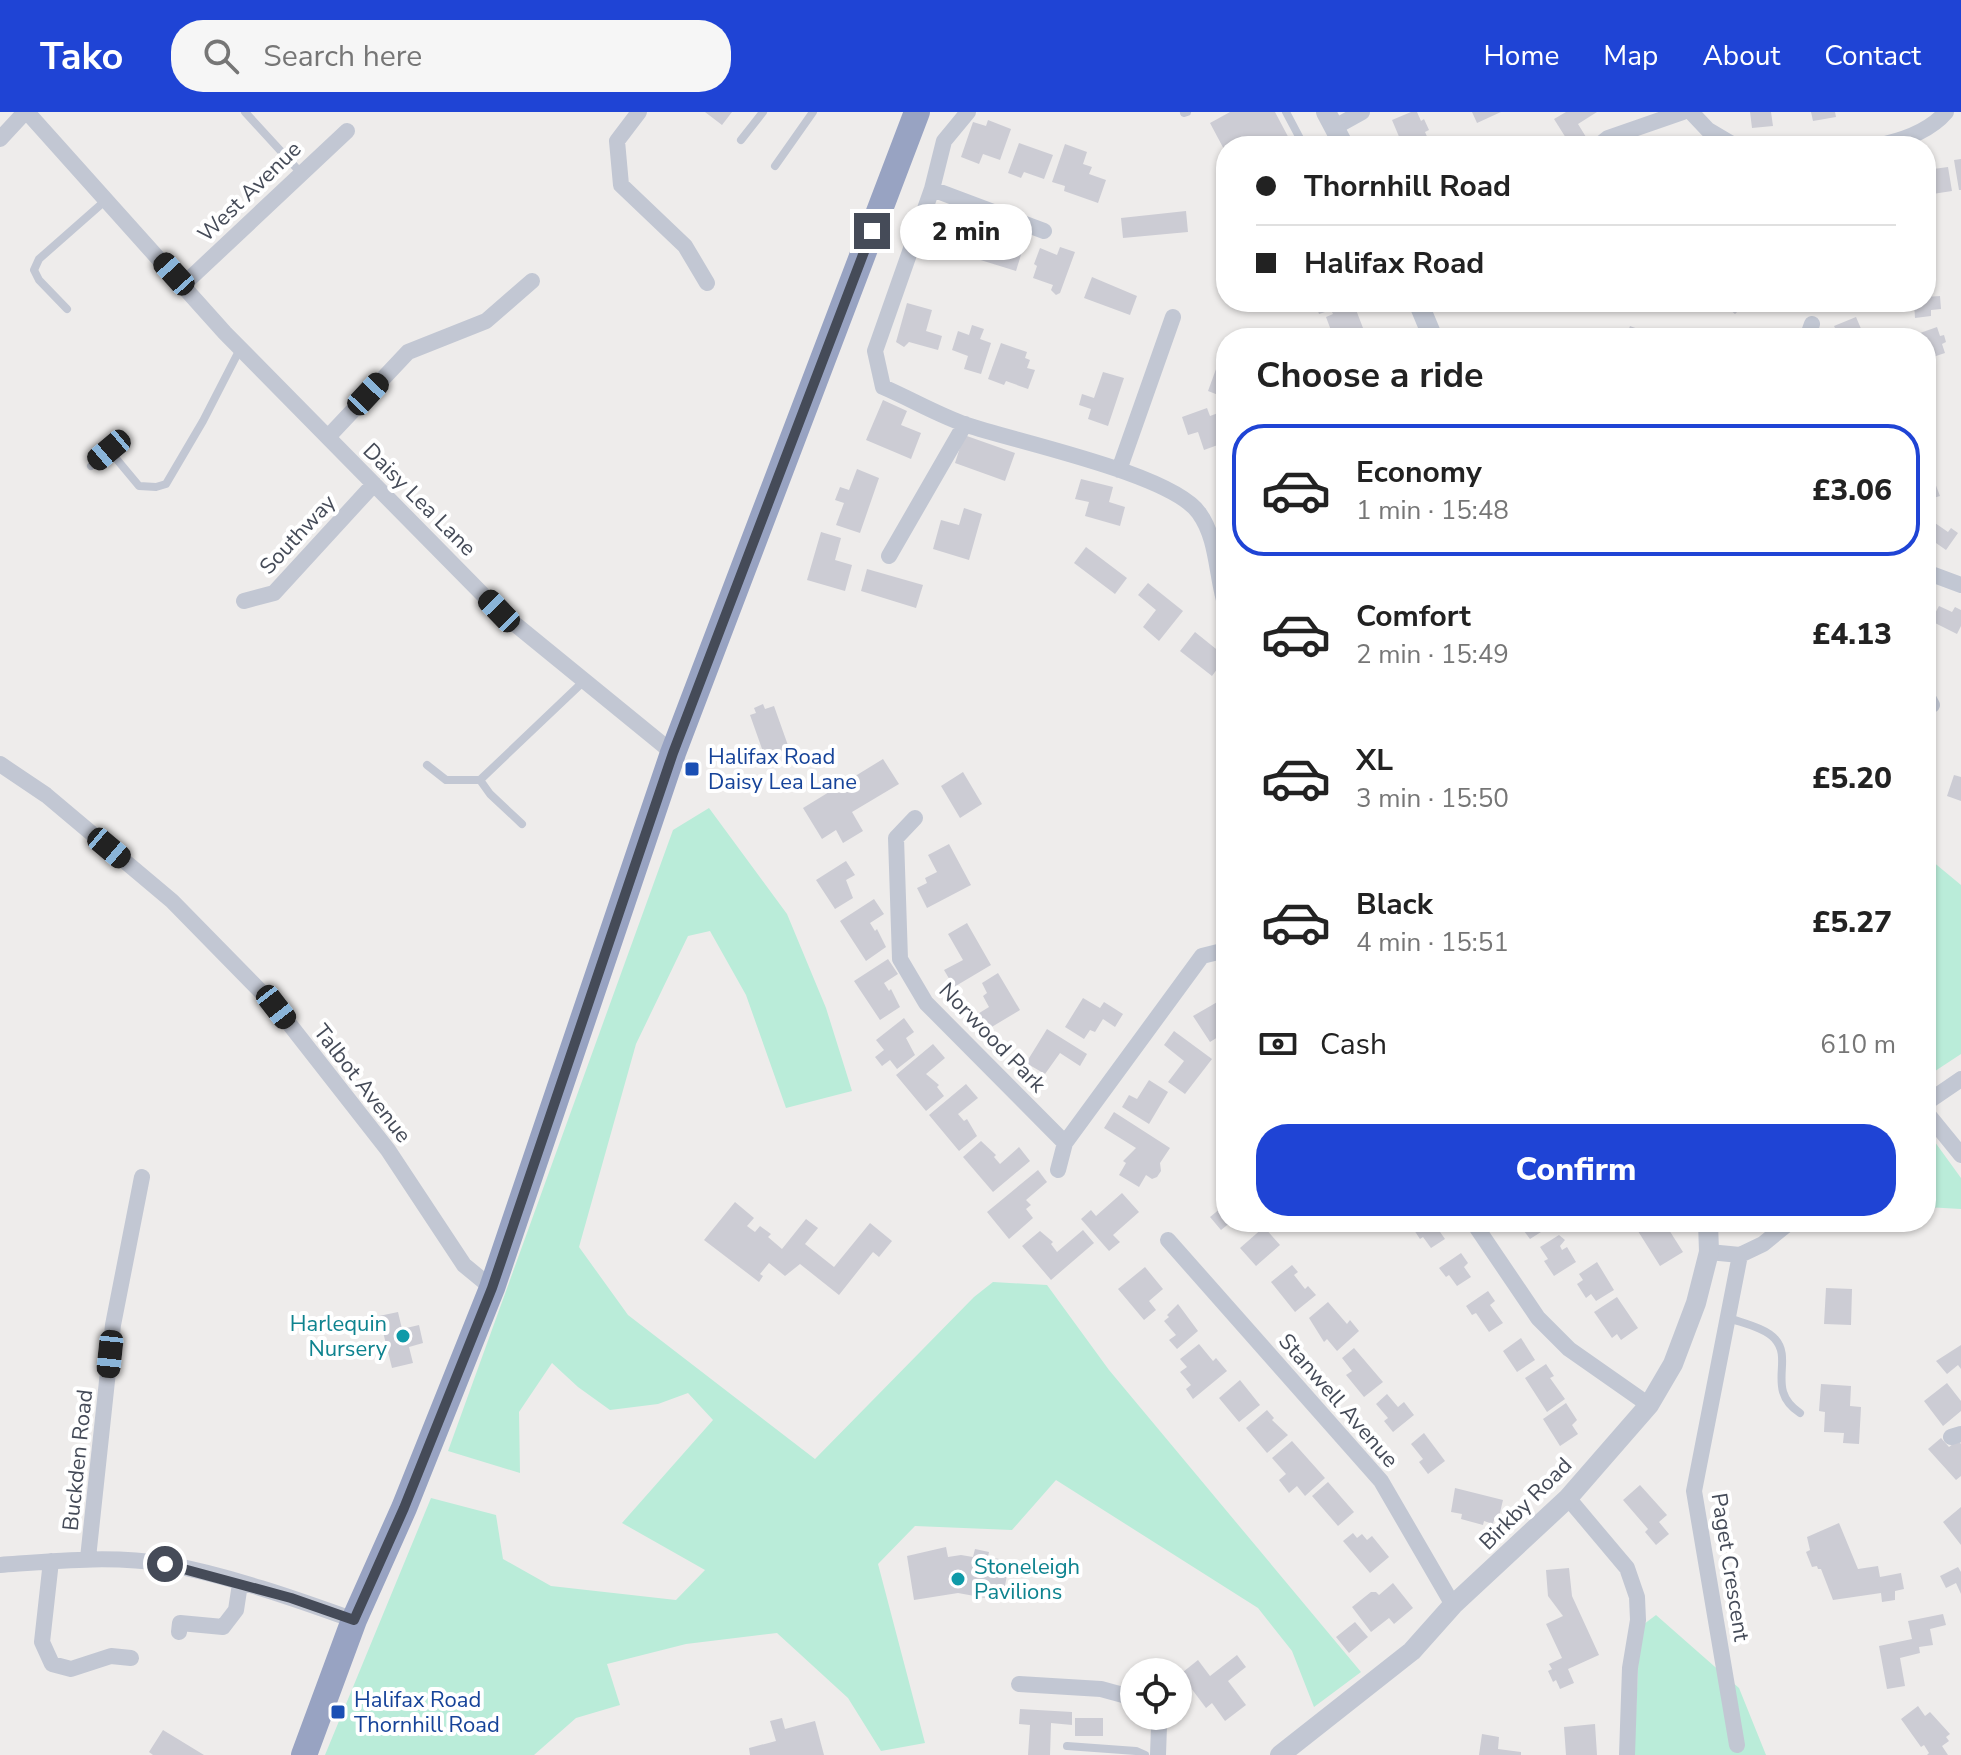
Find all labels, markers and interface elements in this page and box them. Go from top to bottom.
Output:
search box [171,20,731,92]
text: Tako [40,31,123,82]
icon: search [199,34,243,78]
text: Search here [263,36,422,77]
text: Home [1484,37,1559,75]
text: Map [1603,37,1658,75]
text: About [1702,37,1780,75]
text: Contact [1824,37,1921,75]
street label: West Avenue [191,135,308,249]
text: Thornhill Road [1304,166,1511,207]
callout: 2 min [900,203,1032,259]
route end [854,213,890,249]
text: 2 min [932,214,1000,249]
text: Halifax Road [1304,243,1484,284]
car [149,248,199,300]
text: Choose a ride [1256,351,1484,400]
car [343,368,393,420]
car [83,425,135,475]
street label: Daisy Lea Lane [356,436,483,563]
text: Economy [1356,452,1482,493]
icon: car [1260,454,1332,526]
text: £3.06 [1812,470,1892,511]
street label: Southway [253,488,343,581]
text: 1 min · 15:48 [1356,493,1509,528]
car [474,585,524,637]
text: Comfort [1356,596,1471,637]
icon: car [1260,598,1332,670]
text: £4.13 [1812,614,1892,655]
text: 2 min · 15:49 [1356,637,1509,672]
text: XL [1356,740,1393,781]
place label: Halifax Road Daisy Lea Lane [708,742,857,797]
icon: car [1260,742,1332,814]
text: £5.20 [1812,758,1892,799]
marker: Halifax Road Daisy Lea Lane [683,760,701,778]
text: 3 min · 15:50 [1356,781,1509,816]
car [83,823,135,873]
text: Black [1356,884,1433,925]
icon: car [1260,886,1332,958]
text: £5.27 [1812,902,1892,943]
text: 4 min · 15:51 [1356,925,1509,960]
street label: Norwood Park [932,976,1053,1100]
car [252,981,300,1033]
street label: Talbot Avenue [306,1018,418,1149]
icon: cash [1256,1022,1300,1066]
text: Cash [1320,1024,1387,1065]
text: 610 m [1820,1027,1896,1062]
button: Confirm [1256,1124,1896,1216]
place label: Harlequin Nursery [290,1309,388,1364]
marker: Harlequin Nursery [394,1327,412,1345]
street label: Stanwell Avenue [1272,1327,1405,1474]
car [96,1329,124,1379]
street label: Buckden Road [56,1388,100,1532]
street label: Birkby Road [1473,1451,1579,1557]
street label: Paget Crescent [1703,1491,1757,1644]
route start [147,1546,183,1582]
place label: Stoneleigh Pavilions [974,1552,1080,1607]
marker: Stoneleigh Pavilions [949,1570,967,1588]
map controls [1120,1658,1192,1730]
button: locate [1120,1658,1192,1730]
place label: Halifax Road Thornhill Road [354,1685,500,1740]
marker: Halifax Road Thornhill Road [329,1703,347,1721]

